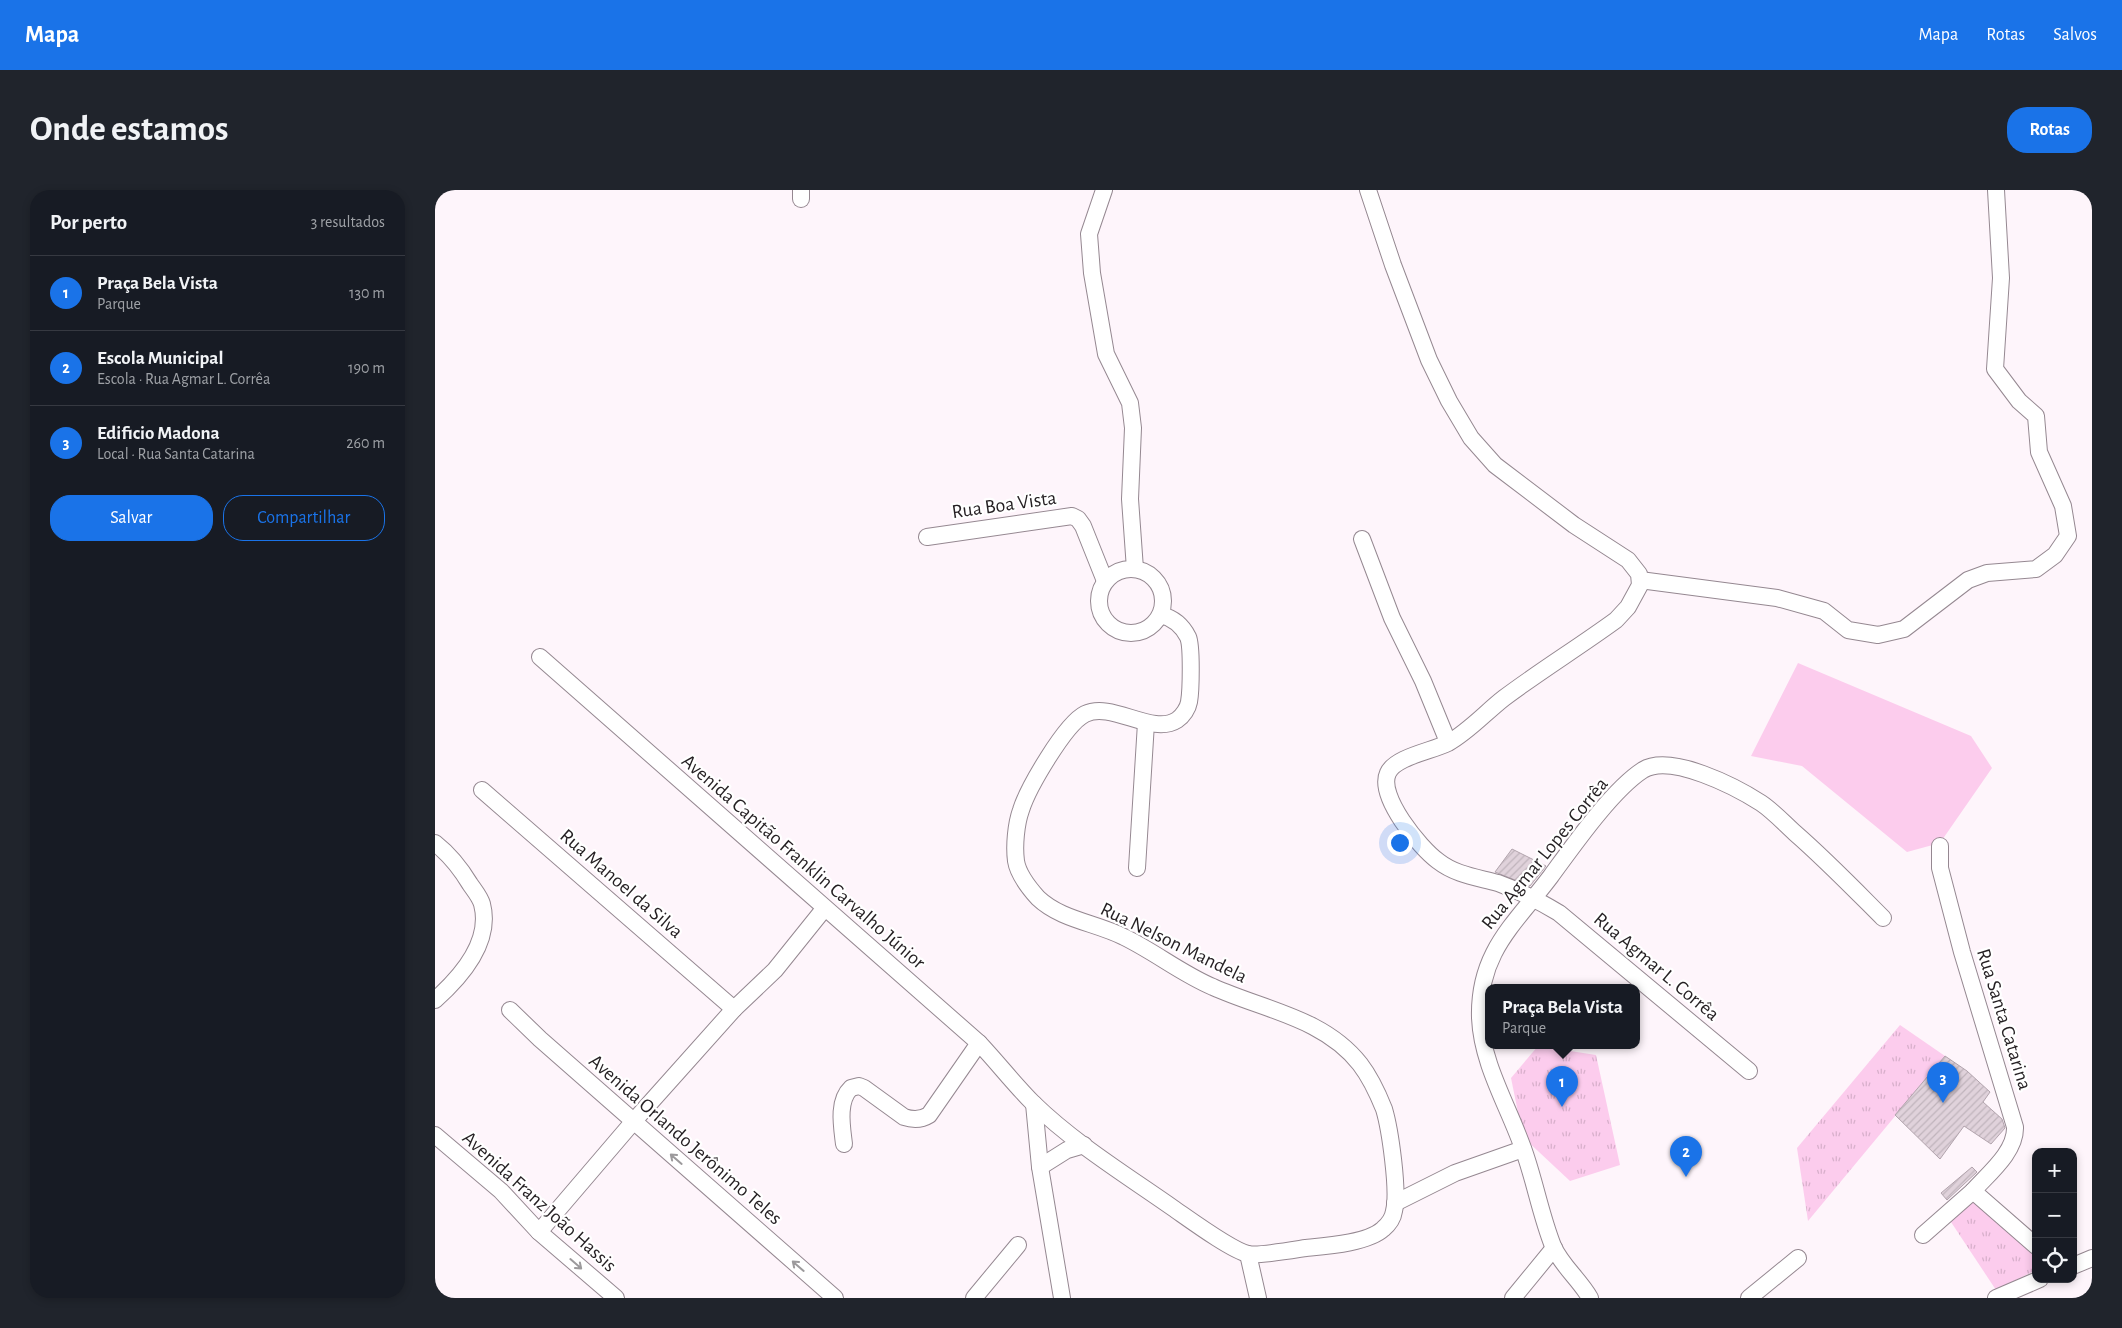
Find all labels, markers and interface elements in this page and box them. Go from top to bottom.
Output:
text: Mapa [25,23,79,47]
text: Mapa [1919,26,1958,44]
text: Rotas [1986,26,2025,44]
text: Salvos [2053,26,2097,44]
button: Rotas [2007,107,2092,153]
text: Onde estamos [30,112,229,147]
text: Por perto [50,212,127,233]
text: 3 resultados [311,214,385,230]
text: Praça Bela Vista [97,274,218,293]
text: 1 [63,285,69,301]
text: 130 m [349,285,385,301]
text: Parque [97,296,141,312]
text: Escola Municipal [97,349,224,368]
text: 2 [62,360,70,376]
text: 190 m [348,360,385,376]
text: Escola · Rua Agmar L. Corrêa [97,371,270,387]
text: Edificio Madona [97,424,220,443]
text: 3 [63,435,69,451]
text: 260 m [346,435,385,451]
text: Local · Rua Santa Catarina [97,446,255,462]
street label: Rua Boa Vista [951,488,1058,522]
button: Salvar [50,495,213,541]
button: Compartilhar [223,495,385,541]
street label: Avenida Capitão Franklin Carvalho Júnior [678,751,929,973]
street label: Rua Agmar Lopes Corrêa [1478,774,1612,933]
street label: Rua Manoel da Silva [556,825,686,942]
your location [1387,830,1413,856]
street label: Rua Nelson Mandela [1097,899,1250,987]
street label: Rua Agmar L. Corrêa [1590,909,1723,1025]
street label: Rua Santa Catarina [1973,946,2035,1092]
popup [1485,984,1640,1049]
text: Praça Bela Vista [1502,998,1623,1017]
text: Parque [1502,1020,1546,1036]
street label: Avenida Orlando Jerônimo Teles [585,1051,786,1229]
pin: 3 [1927,1062,1959,1103]
pin: 1 [1546,1066,1578,1107]
street label: Avenida Franz João Hassis [459,1128,620,1276]
pin: 2 [1670,1136,1702,1177]
map controls [2032,1148,2077,1283]
button: + [2032,1148,2077,1193]
one-way arrow [670,1154,683,1165]
button: − [2032,1193,2077,1238]
button: locate [2032,1238,2077,1283]
one-way arrow [570,1258,583,1270]
one-way arrow [792,1260,805,1272]

